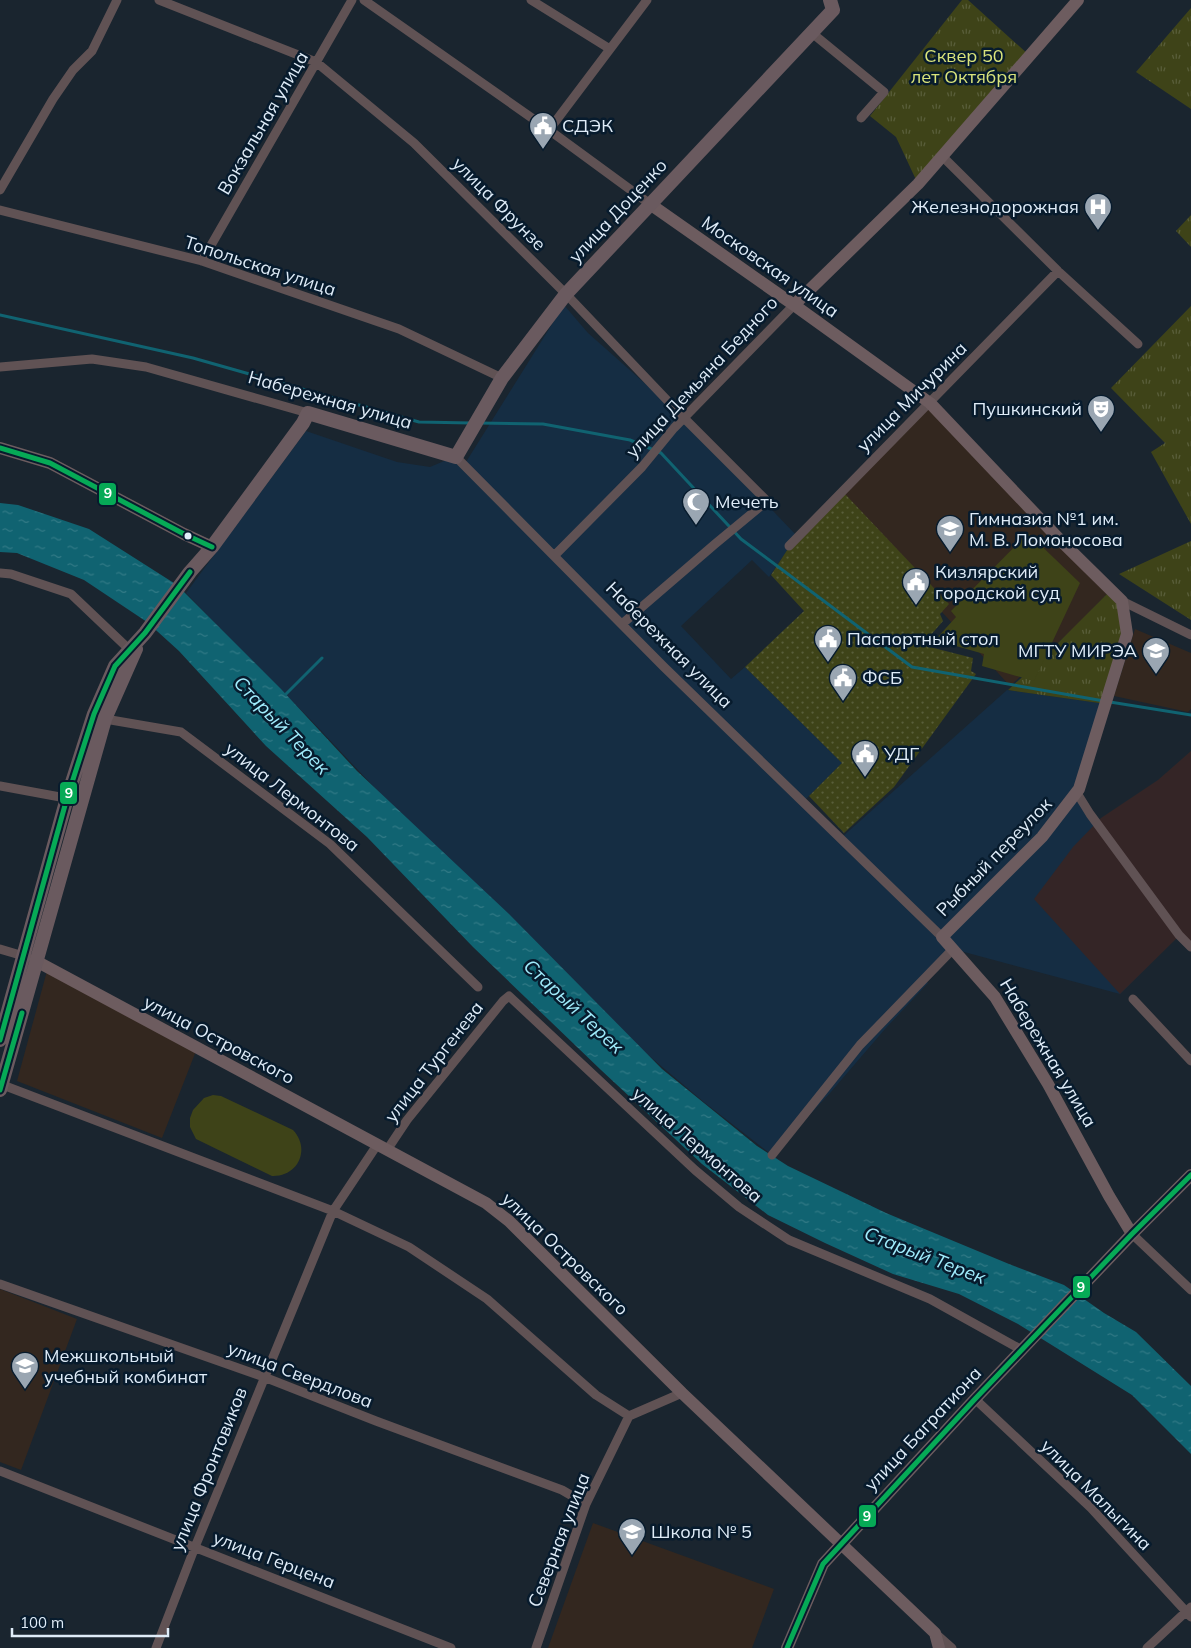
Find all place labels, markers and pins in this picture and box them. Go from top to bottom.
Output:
public building icon: СДЭК [528,111,558,150]
place label: СДЭК [562,114,613,137]
hospital icon: Железнодорожная [1083,192,1113,231]
place label: Железнодорожная [911,195,1079,218]
theatre icon: Пушкинский [1086,394,1116,433]
place label: Пушкинский [972,397,1082,420]
mosque icon: Мечеть [681,487,711,526]
place label: Мечеть [715,490,779,513]
place label: Гимназия №1 им. М. В. Ломоносова [969,507,1123,551]
school or university icon: Гимназия №1 им. М. В. Ломоносова [935,514,965,553]
unlabelled marker [183,531,193,541]
place label: Кизлярский городской суд [935,560,1060,604]
public building icon: Кизлярский городской суд [901,567,931,606]
public building icon: Паспортный стол [813,624,843,663]
place label: Паспортный стол [847,627,999,650]
school or university icon: МГТУ МИРЭА [1141,636,1171,675]
place label: МГТУ МИРЭА [1018,639,1137,662]
public building icon: ФСБ [828,663,858,702]
place label: ФСБ [862,666,902,689]
public building icon: УДГ [850,739,880,778]
place label: УДГ [883,742,919,765]
place label: Межшкольный учебный комбинат [44,1344,208,1388]
school or university icon: Межшкольный учебный комбинат [10,1351,40,1390]
school or university icon: Школа № 5 [617,1517,647,1556]
place label: Школа № 5 [651,1520,752,1543]

